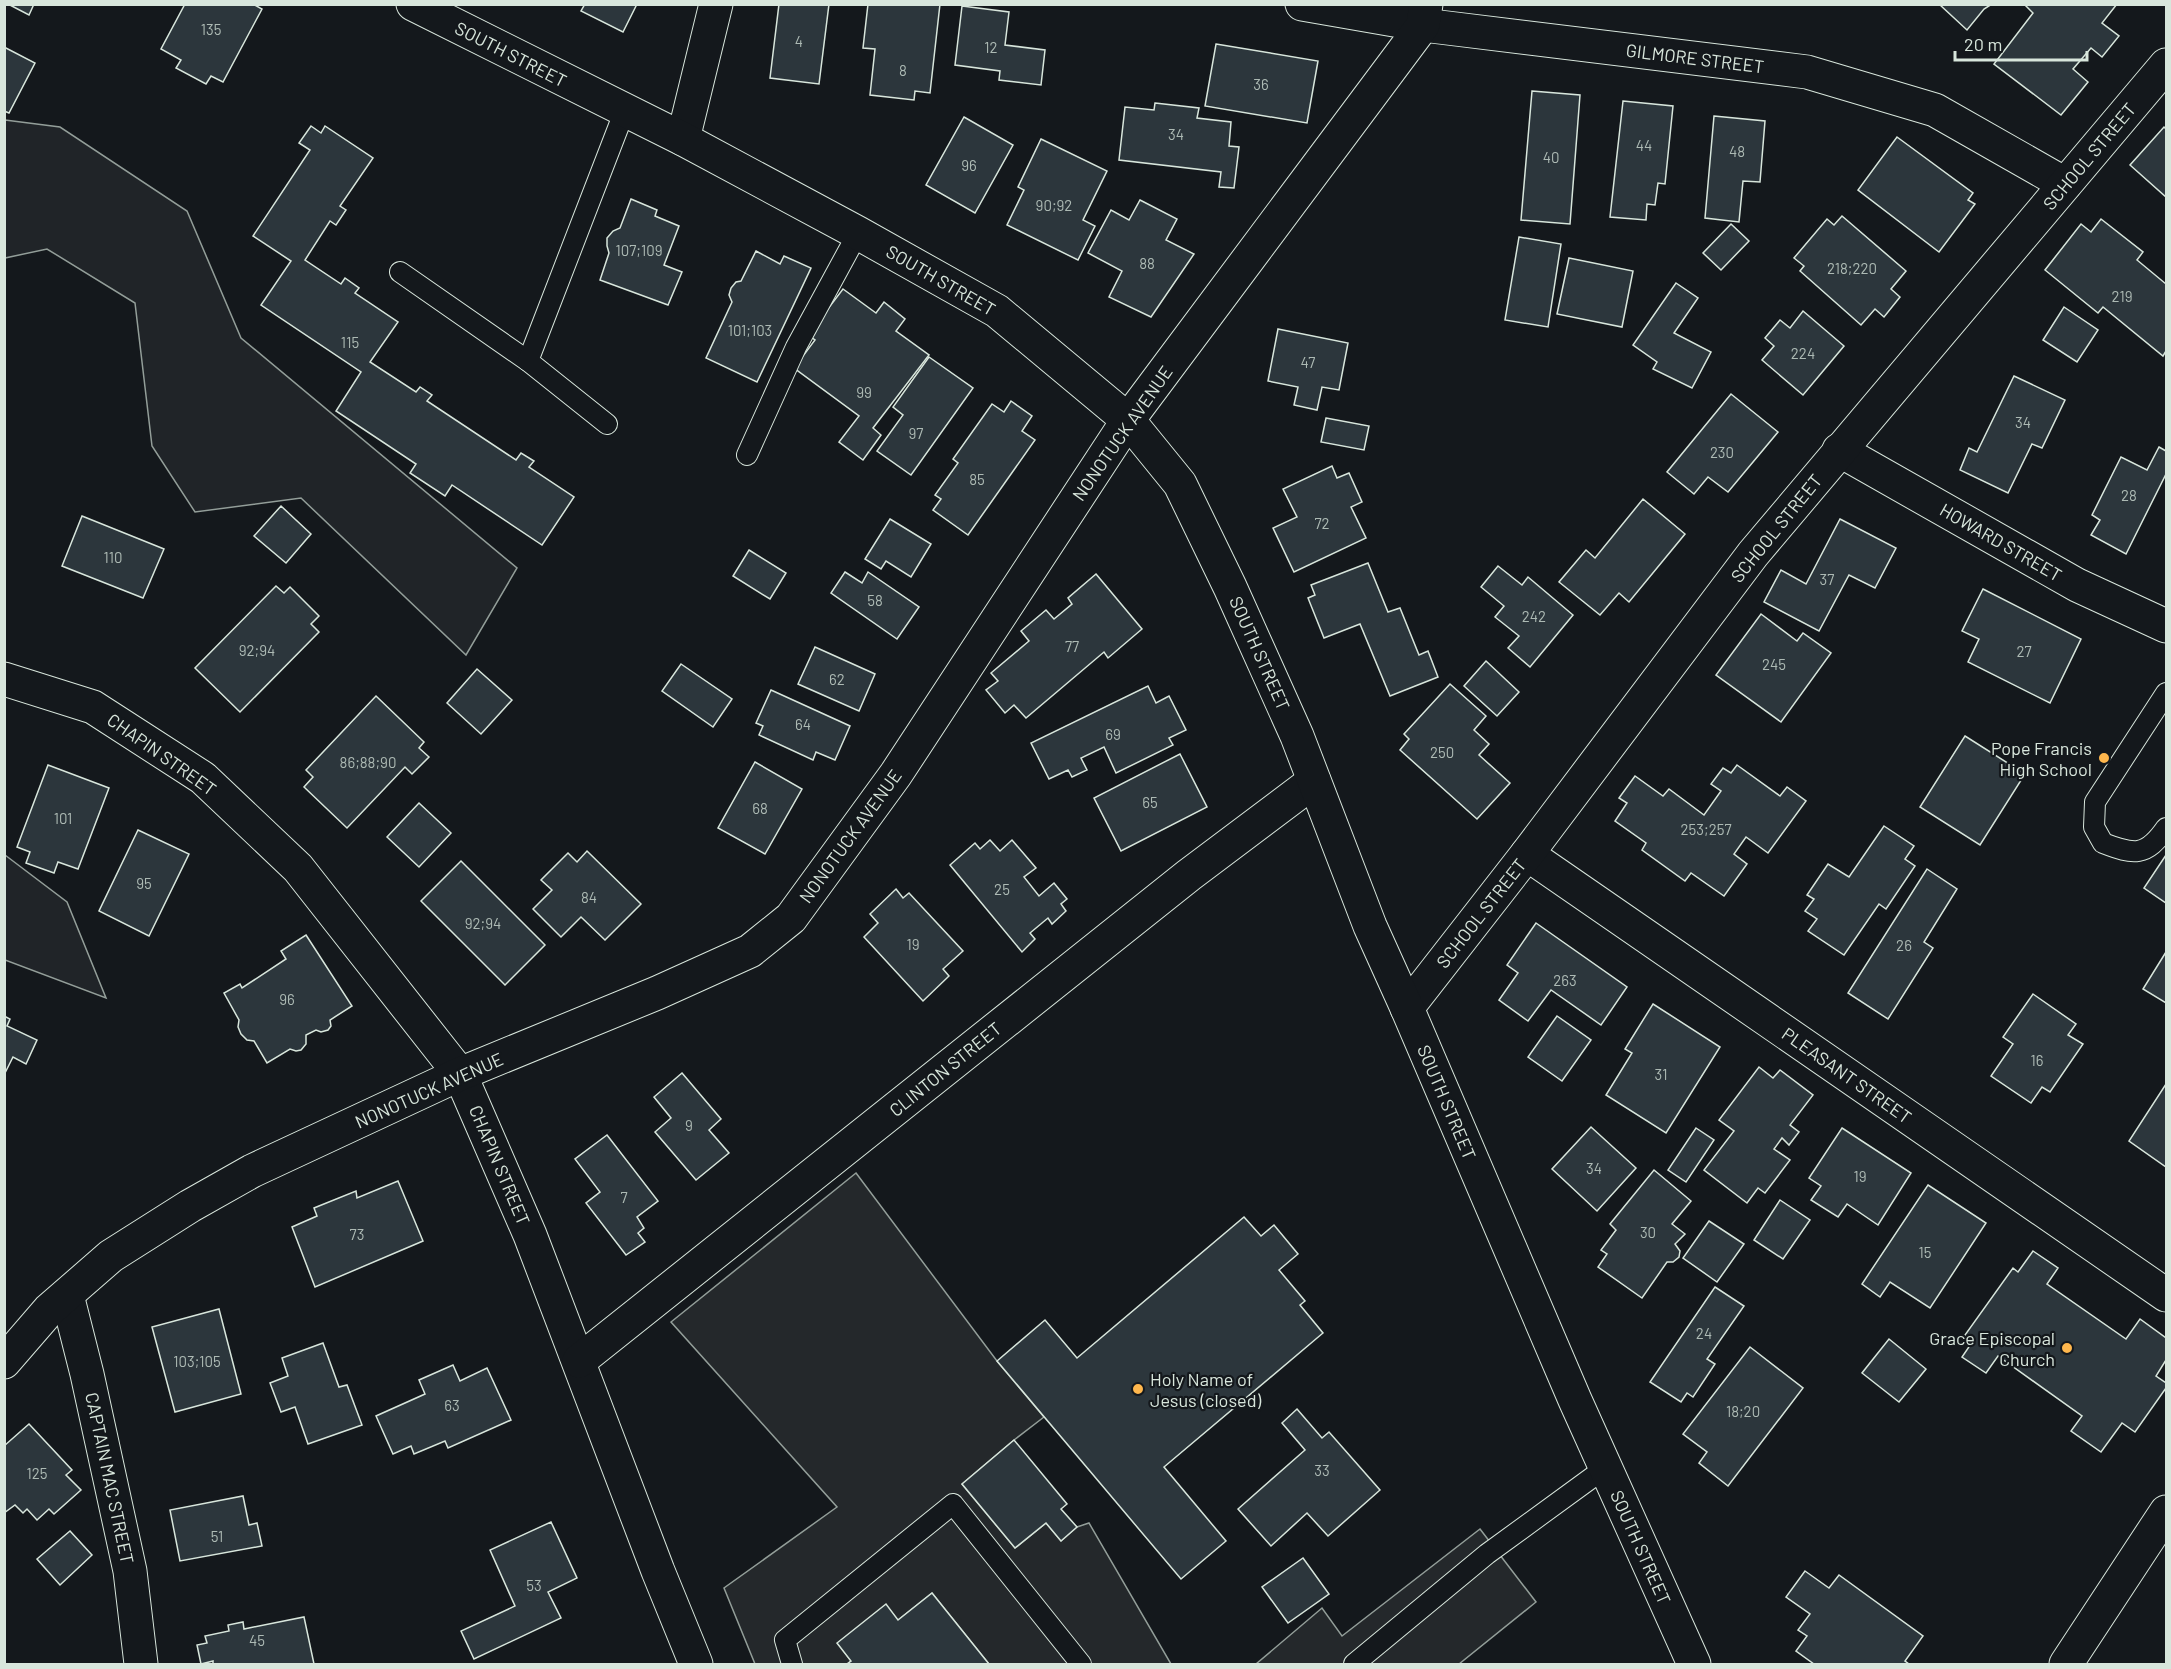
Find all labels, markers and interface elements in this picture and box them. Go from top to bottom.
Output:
street label: SOUTH STREET [451,16,571,92]
house number: 135 [201,20,221,38]
scale bar [1955,24,2087,62]
house number: 4 [795,32,803,50]
text: 20 m [1964,33,2002,55]
house number: 12 [984,38,998,56]
street label: GILMORE STREET [1625,39,1765,77]
house number: 8 [899,61,907,79]
house number: 36 [1253,75,1269,93]
street label: SCHOOL STREET [2038,98,2140,214]
house number: 34 [1168,125,1184,143]
house number: 44 [1636,136,1652,154]
house number: 48 [1729,142,1745,160]
house number: 40 [1543,148,1559,166]
house number: 96 [961,156,977,174]
house number: 90;92 [1036,196,1072,214]
street label: SOUTH STREET [882,240,1000,320]
house number: 107;109 [615,241,663,259]
house number: 88 [1139,254,1155,272]
house number: 218;220 [1827,259,1877,277]
house number: 219 [2112,287,2132,305]
house number: 101;103 [728,321,772,339]
house number: 115 [341,333,359,351]
house number: 224 [1791,344,1815,362]
house number: 47 [1301,353,1315,371]
street label: NONOTUCK AVENUE [1067,361,1177,505]
house number: 99 [856,383,872,401]
house number: 34 [2015,413,2031,431]
house number: 97 [909,424,923,442]
house number: 230 [1710,443,1734,461]
street label: SCHOOL STREET [1726,469,1826,587]
house number: 85 [969,470,985,488]
house number: 28 [2121,486,2137,504]
street label: HOWARD STREET [1936,498,2066,586]
house number: 72 [1314,514,1330,532]
house number: 110 [103,548,123,566]
house number: 37 [1820,570,1834,588]
house number: 58 [867,591,883,609]
street label: SOUTH STREET [1225,593,1295,713]
house number: 242 [1522,607,1546,625]
house number: 77 [1065,637,1079,655]
house number: 92;94 [239,641,275,659]
house number: 27 [2016,642,2032,660]
house number: 245 [1762,655,1786,673]
house number: 62 [829,670,845,688]
street label: CHAPIN STREET [103,708,221,800]
house number: 64 [795,715,811,733]
house number: 69 [1105,725,1121,743]
place label: Pope Francis High School [1991,737,2092,780]
house number: 250 [1430,743,1454,761]
marker: Pope Francis High School [2097,751,2111,765]
house number: 86;88;90 [340,753,396,771]
street label: NONOTUCK AVENUE [794,765,906,907]
house number: 65 [1142,793,1158,811]
house number: 68 [752,799,768,817]
house number: 101 [54,809,72,827]
house number: 253;257 [1681,820,1732,838]
street label: SCHOOL STREET [1431,854,1531,972]
house number: 95 [136,874,152,892]
house number: 25 [994,880,1010,898]
house number: 84 [581,888,597,906]
house number: 92;94 [465,914,501,932]
house number: 19 [906,935,920,953]
house number: 26 [1896,936,1912,954]
house number: 263 [1553,971,1577,989]
house number: 96 [279,990,295,1008]
street label: CLINTON STREET [885,1017,1005,1121]
street label: PLEASANT STREET [1778,1022,1916,1128]
street label: SOUTH STREET [1413,1041,1481,1163]
street label: NONOTUCK AVENUE [352,1047,506,1133]
house number: 16 [2031,1051,2043,1069]
house number: 31 [1655,1065,1667,1083]
street label: CHAPIN STREET [465,1102,535,1228]
house number: 9 [685,1116,693,1134]
house number: 34 [1586,1159,1602,1177]
house number: 19 [1853,1167,1867,1185]
house number: 7 [620,1188,628,1206]
house number: 30 [1640,1223,1656,1241]
house number: 73 [350,1225,364,1243]
house number: 15 [1919,1243,1931,1261]
house number: 24 [1696,1324,1712,1342]
place label: Grace Episcopal Church [1929,1327,2055,1370]
marker: Grace Episcopal Church [2060,1341,2074,1355]
house number: 103;105 [173,1352,221,1370]
place label: Holy Name of Jesus (closed) [1150,1368,1261,1411]
marker: Holy Name of Jesus (closed) [1131,1382,1145,1396]
street label: CAPTAIN MAC STREET [81,1390,139,1566]
house number: 63 [444,1396,460,1414]
house number: 18;20 [1726,1402,1760,1420]
house number: 33 [1314,1461,1330,1479]
house number: 125 [26,1464,48,1482]
street label: SOUTH STREET [1606,1487,1676,1607]
house number: 51 [211,1527,223,1545]
house number: 53 [526,1576,542,1594]
house number: 45 [249,1631,265,1649]

